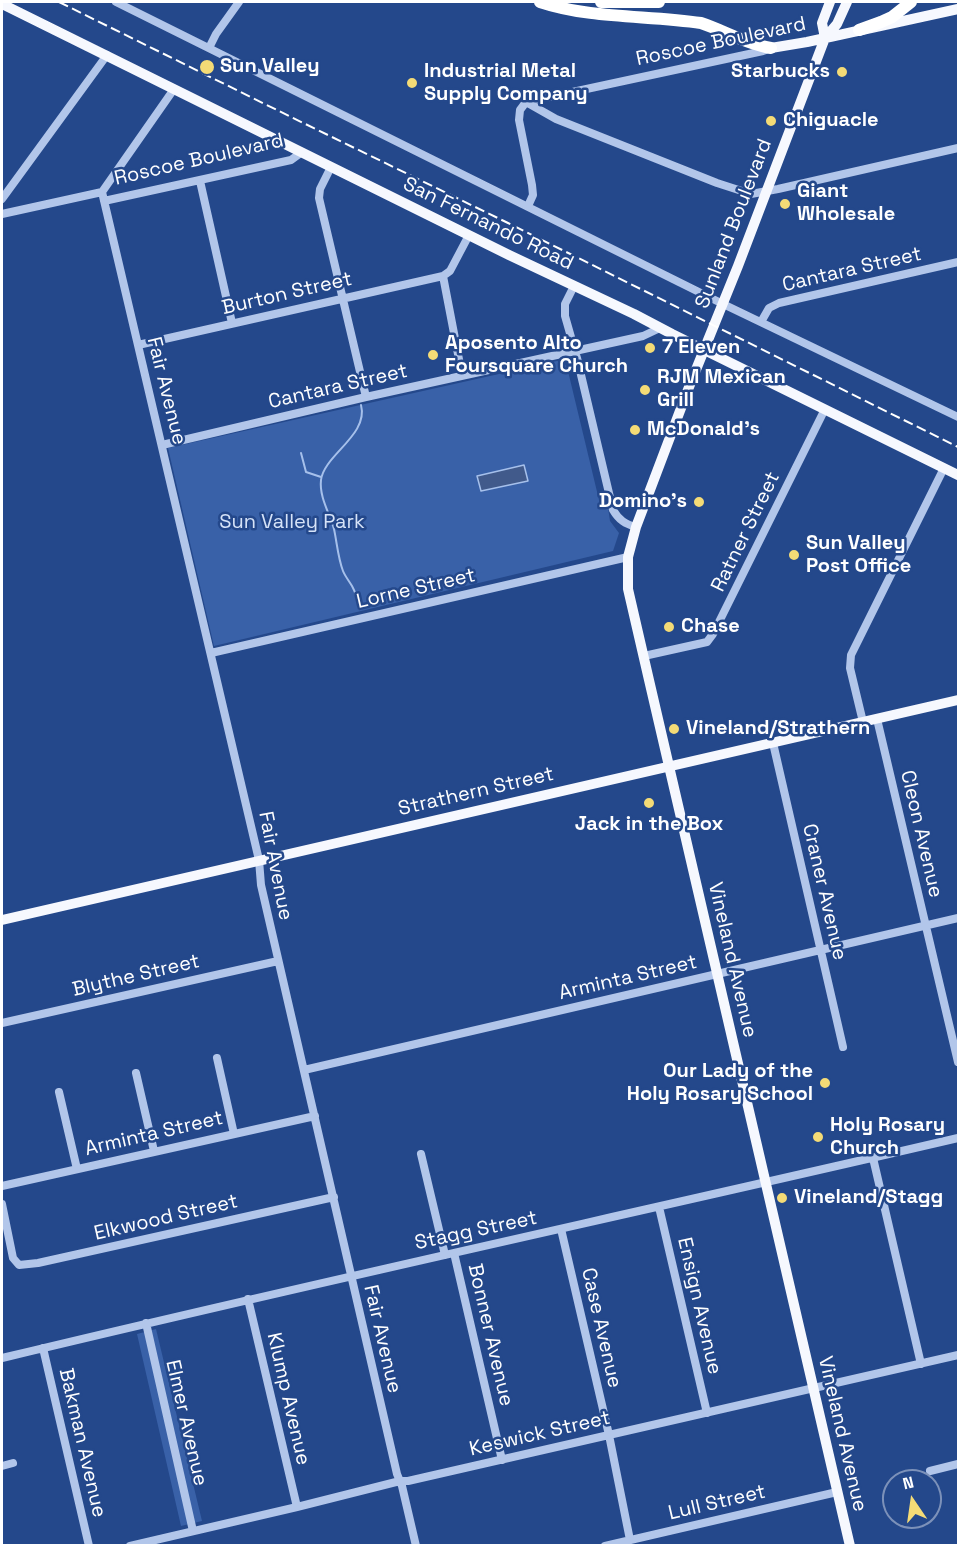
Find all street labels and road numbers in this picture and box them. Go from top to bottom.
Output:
street label: Roscoe Boulevard [634,12,808,72]
street label: Roscoe Boulevard [112,129,286,191]
street label: Sunland Boulevard [691,136,777,312]
street label: San Fernando Road [399,172,577,276]
street label: Cantara Street [780,242,924,298]
street label: Burton Street [220,267,354,321]
street label: Fair Avenue [141,335,191,447]
street label: Cantara Street [266,359,410,415]
street label: Ratner Street [707,468,785,596]
street label: Lorne Street [354,564,478,614]
street label: Strathern Street [396,762,556,822]
street label: Cleon Avenue [895,768,947,900]
street label: Fair Avenue [253,810,297,922]
street label: Craner Avenue [797,822,851,962]
street label: Vineland Avenue [702,880,762,1040]
street label: Blythe Street [70,950,202,1002]
street label: Arminta Street [557,950,699,1006]
street label: Arminta Street [83,1106,225,1162]
street label: Elkwood Street [92,1190,240,1246]
street label: Stagg Street [413,1206,539,1256]
street label: Ensign Avenue [672,1235,726,1377]
street label: Bonner Avenue [462,1262,518,1408]
street label: Case Avenue [576,1266,626,1390]
street label: Fair Avenue [358,1283,406,1395]
street label: Klump Avenue [261,1330,315,1468]
street label: Vineland Avenue [812,1354,872,1514]
street label: Elmer Avenue [160,1358,212,1488]
street label: Bakman Avenue [53,1366,111,1520]
street label: Keswick Street [467,1406,613,1462]
street label: Lull Street [666,1480,768,1526]

